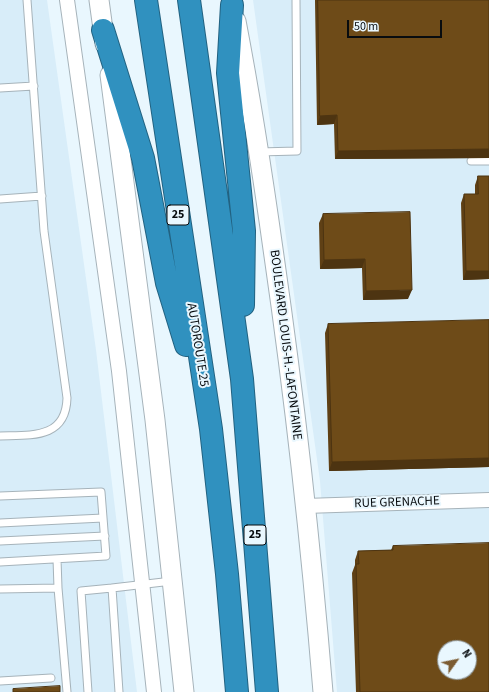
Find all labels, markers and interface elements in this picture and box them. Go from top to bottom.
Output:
scale bar [349,12,444,38]
text: 50 m [354,18,378,35]
road number: 25 [167,205,189,225]
street label: BOULEVARD LOUIS-H.-LAFONTAINE [266,249,304,441]
street label: AUTOROUTE 25 [183,302,211,388]
street label: RUE GRENACHE [354,494,440,512]
road number: 25 [244,525,266,545]
north arrow [437,640,477,680]
text: N [458,647,475,661]

